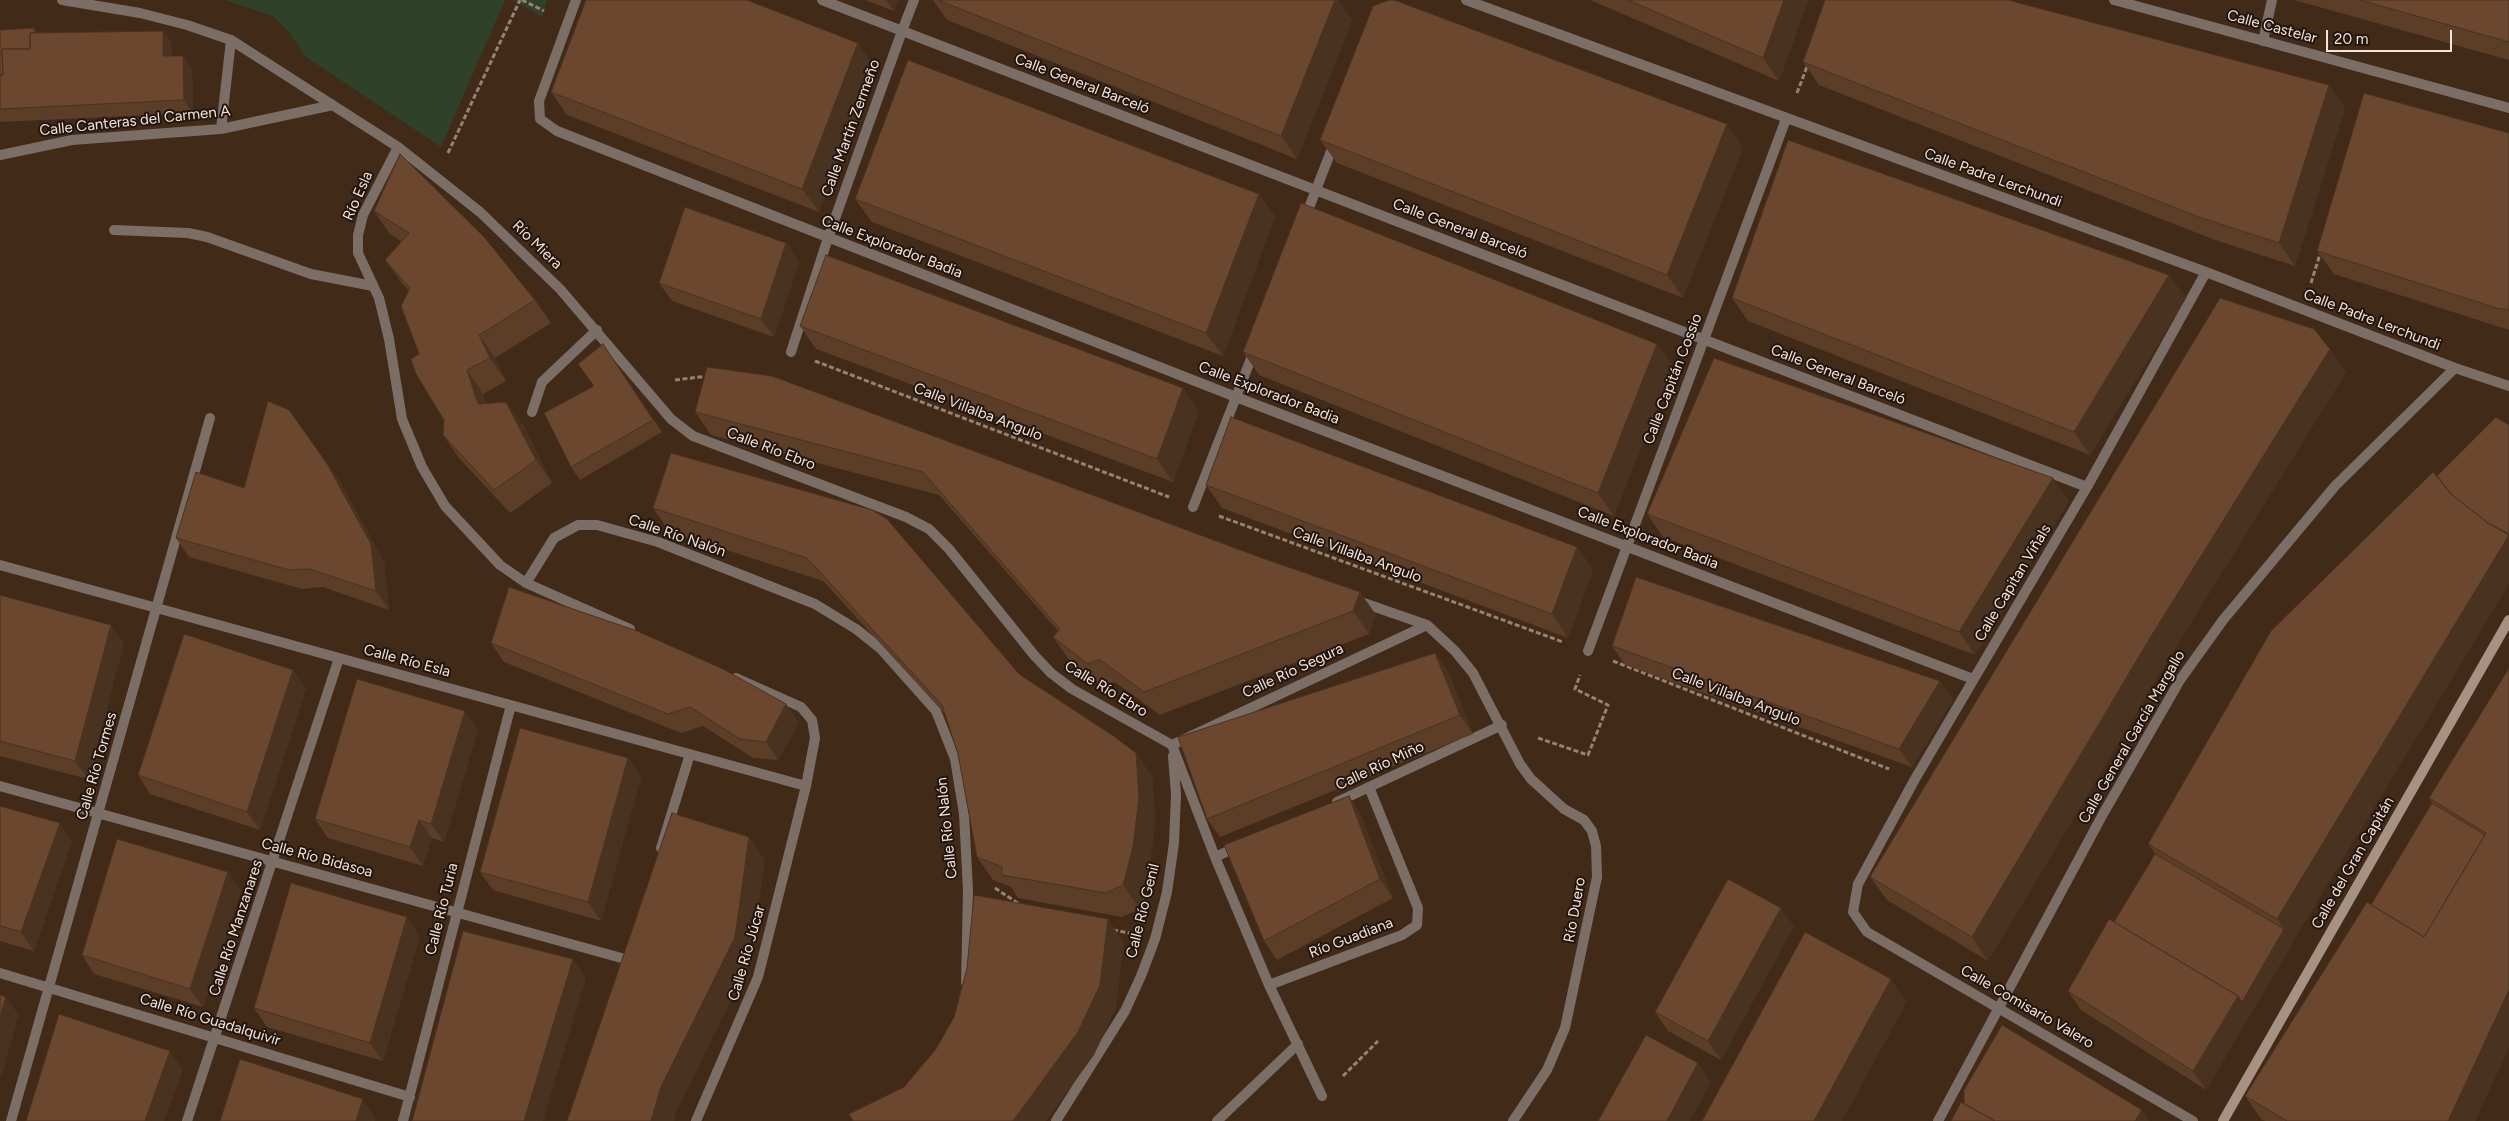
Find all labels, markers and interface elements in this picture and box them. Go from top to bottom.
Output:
street label: Calle Castelar [2225,6,2319,48]
scale bar [2329,20,2455,52]
text: 20 m [2334,30,2368,48]
street label: Calle General Barceló [1012,50,1152,118]
street label: Calle Martín Zermeño [818,57,884,199]
street label: Calle Canteras del Carmen A [39,102,231,140]
street label: Calle Padre Lerchundi [1922,145,2064,211]
street label: Río Esla [339,169,377,223]
street label: Calle General Barceló [1390,195,1530,263]
street label: Calle Explorador Badia [819,212,965,282]
street label: Río Miera [508,217,566,273]
street label: Calle Padre Lerchundi [2301,286,2443,354]
street label: Calle Capitán Cossio [1640,311,1706,447]
street label: Calle General Barceló [1768,341,1908,409]
street label: Calle Explorador Badia [1196,358,1342,428]
street label: Calle Villalba Angulo [911,379,1045,445]
street label: Calle Río Ebro [724,424,818,474]
street label: Calle Explorador Badia [1575,503,1721,573]
street label: Calle Río Nalón [626,511,728,561]
street label: Calle Capitan Viñals [1971,521,2055,645]
street label: Calle Villalba Angulo [1290,523,1424,587]
street label: Calle Río Segura [1240,640,1346,702]
street label: Calle Río Esla [362,641,452,681]
street label: Calle General García Margallo [2075,647,2189,827]
street label: Calle Río Ebro [1061,657,1151,721]
street label: Calle Villalba Angulo [1669,664,1803,730]
street label: Calle Río Tormes [73,710,121,822]
street label: Calle Río Miño [1333,738,1427,794]
street label: Calle Río Nalón [933,776,961,880]
street label: Calle del Gran Capitán [2308,794,2398,932]
street label: Calle Río Bidasoa [259,834,375,882]
street label: Calle Río Manzanares [205,858,267,998]
street label: Calle Río Turia [422,861,462,957]
street label: Calle Río Genil [1123,862,1163,960]
street label: Río Duero [1560,876,1590,944]
street label: Calle Río Júcar [725,903,769,1003]
street label: Río Guadiana [1306,914,1396,962]
street label: Calle Comisario Valero [1957,961,2097,1053]
street label: Calle Río Guadalquivir [137,990,283,1050]

